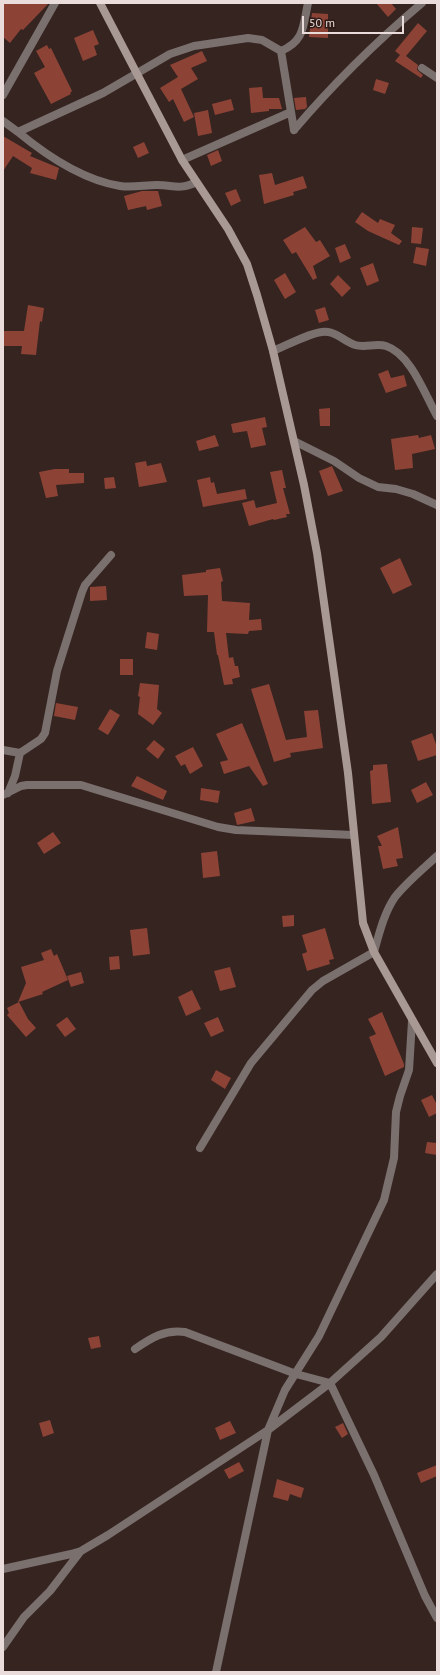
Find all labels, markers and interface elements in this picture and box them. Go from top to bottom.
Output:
scale bar [304,8,406,34]
text: 50 m [309,15,335,30]

